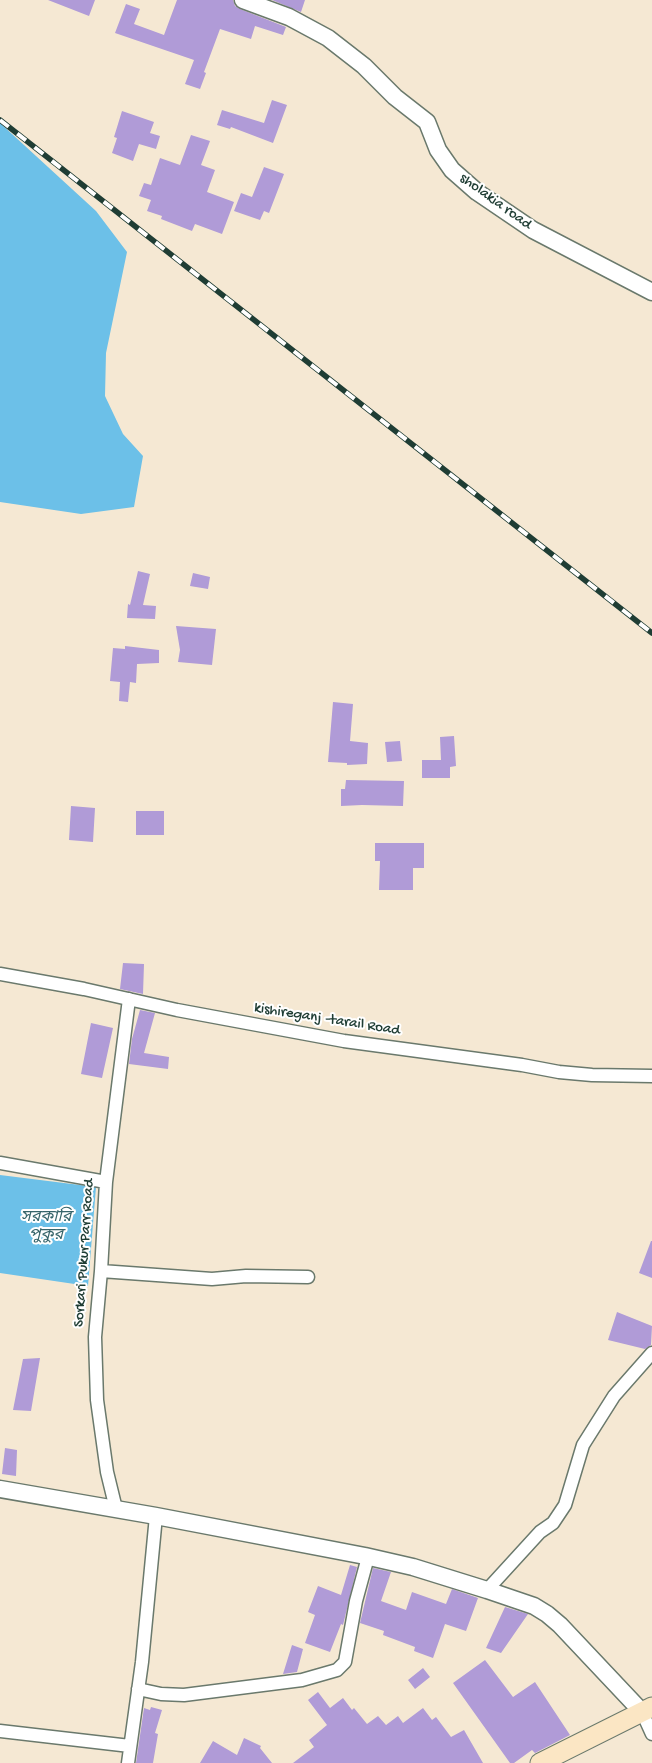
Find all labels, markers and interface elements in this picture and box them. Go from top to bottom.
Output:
street label: sholakia road [455,170,535,234]
street label: kishireganj -tarail Road [253,1000,401,1040]
street label: Sorkari Pukur Parr Road [71,1178,99,1328]
water label: সরকারি পুকুর [21,1209,71,1247]

